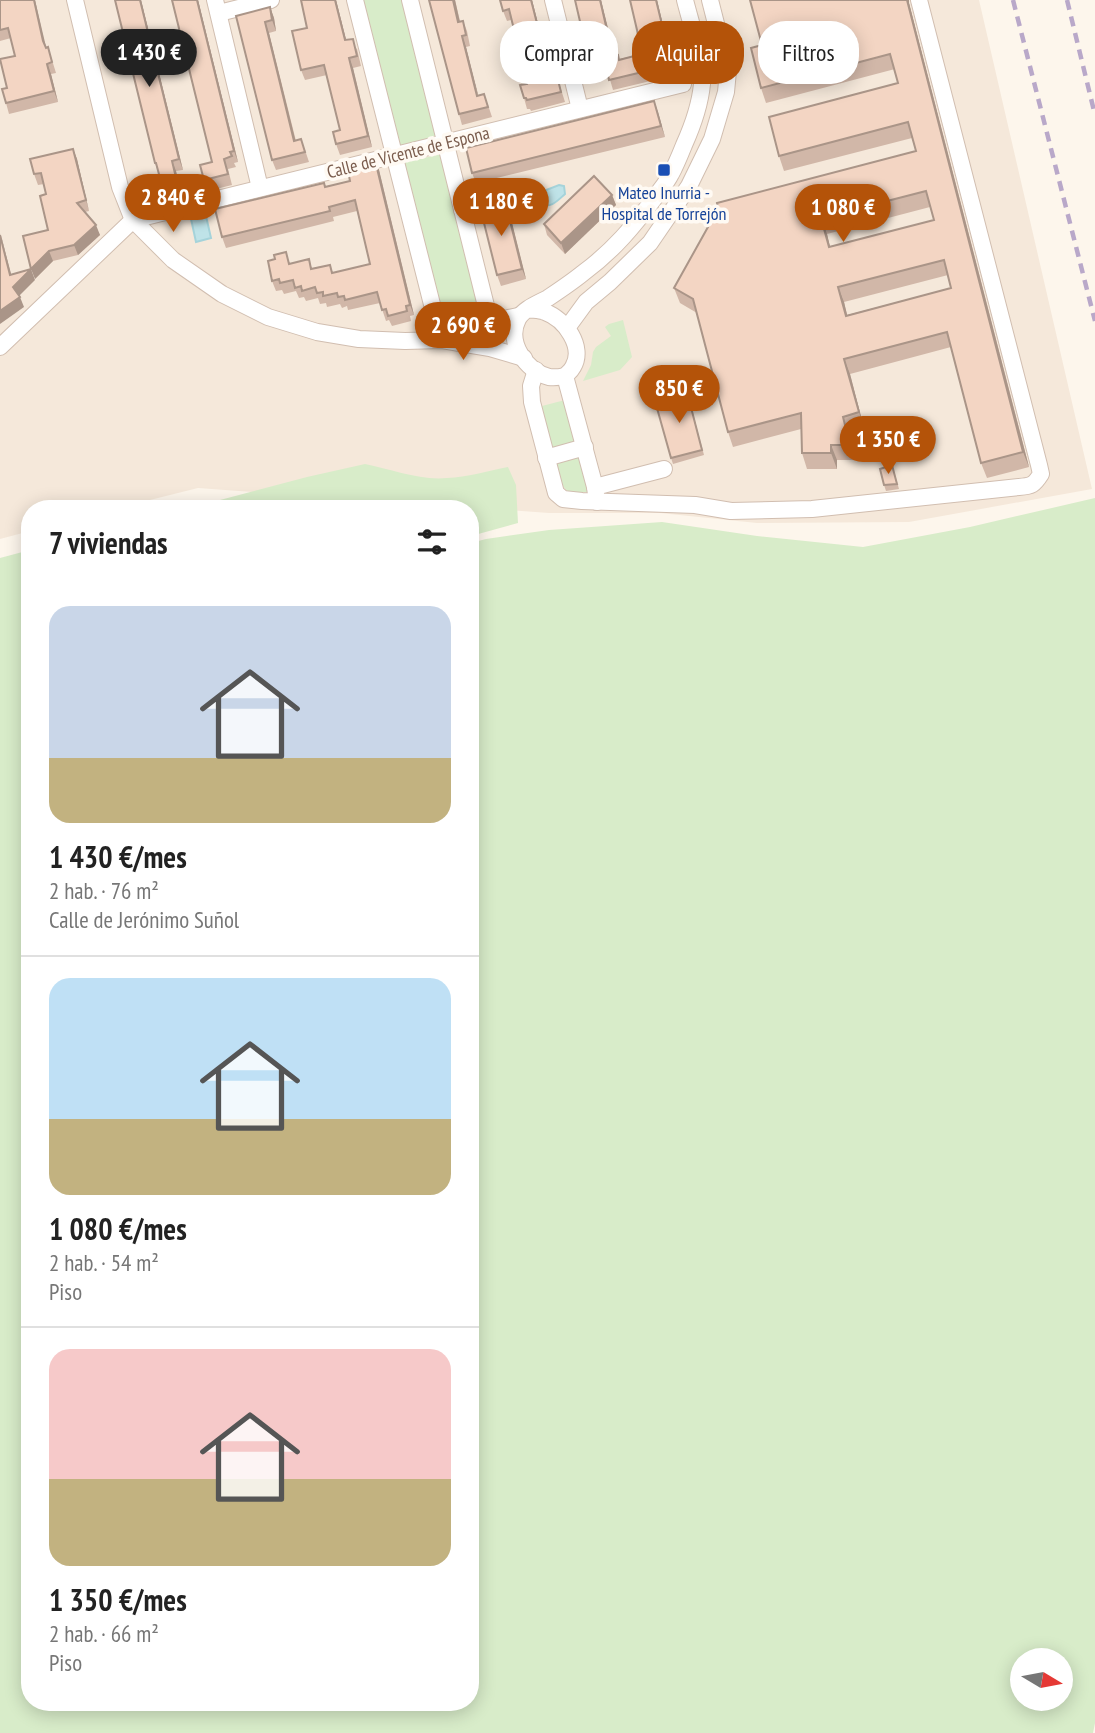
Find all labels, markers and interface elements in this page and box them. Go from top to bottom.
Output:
chip: Comprar [500,21,618,84]
chip: Alquilar [632,21,744,84]
chip: Filtros [758,21,859,84]
pin: 1 430 € [84,29,214,89]
text: 1 430 € [117,37,181,66]
street label: Calle de Vicente de Espona [324,121,492,183]
marker: Mateo Inurria - Hospital de Torrejón [656,162,672,178]
pin: 2 840 € [108,174,238,234]
pin: 1 180 € [436,178,566,238]
place label: Mateo Inurria - Hospital de Torrejón [602,181,726,225]
text: 2 840 € [141,182,205,211]
pin: 1 080 € [778,184,908,244]
text: 1 180 € [469,186,533,215]
text: 1 080 € [811,192,875,221]
pin: 2 690 € [398,302,528,362]
text: 2 690 € [431,310,495,339]
pin: 850 € [630,366,728,425]
text: 850 € [655,373,703,402]
pin: 1 350 € [823,416,953,476]
text: 1 350 € [856,424,920,453]
text: 7 viviendas [49,523,168,562]
icon: filters [413,523,451,561]
icon: home [187,651,313,777]
text: 1 430 €/mes [49,837,187,876]
text: 2 hab. · 76 m² [49,876,159,905]
text: Calle de Jerónimo Suñol [49,905,239,934]
icon: home [187,1023,313,1149]
text: 1 080 €/mes [49,1209,187,1248]
text: 2 hab. · 54 m² [49,1248,159,1277]
text: Piso [49,1277,82,1306]
icon: home [187,1394,313,1520]
text: 1 350 €/mes [49,1580,187,1619]
text: 2 hab. · 66 m² [49,1619,159,1648]
text: Piso [49,1648,82,1677]
north arrow [1010,1648,1073,1712]
map controls [1010,1648,1073,1711]

